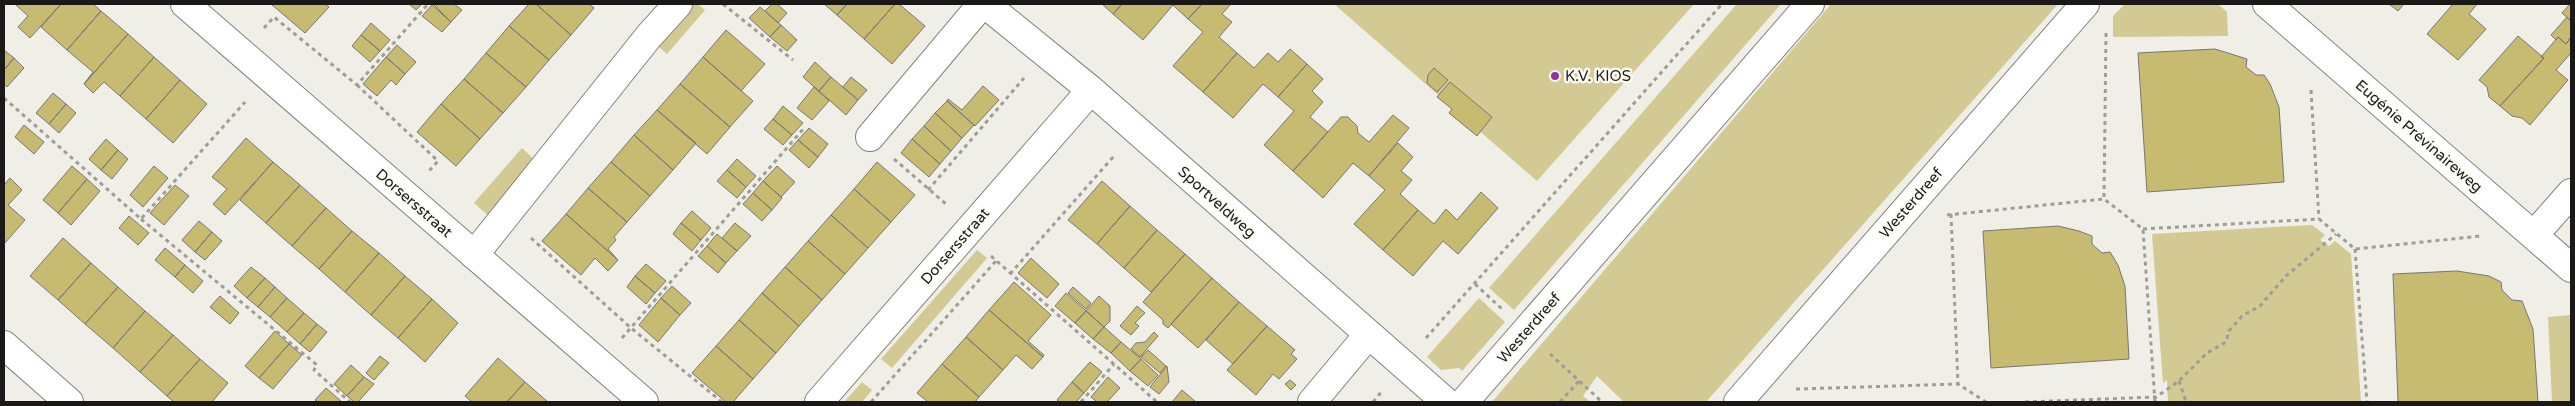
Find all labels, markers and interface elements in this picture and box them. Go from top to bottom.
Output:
place label: K.V. KIOS [1565,67,1631,85]
marker: K.V. KIOS [1549,70,1561,82]
street label: Eugénie Prévinaireweg [2352,76,2486,196]
street label: Sportveldweg [1174,162,1260,242]
street label: Westerdreef [1876,164,1947,242]
street label: Dorsersstraat [372,165,456,241]
street label: Dorsersstraat [917,204,993,288]
street label: Westerdreef [1494,289,1565,367]

